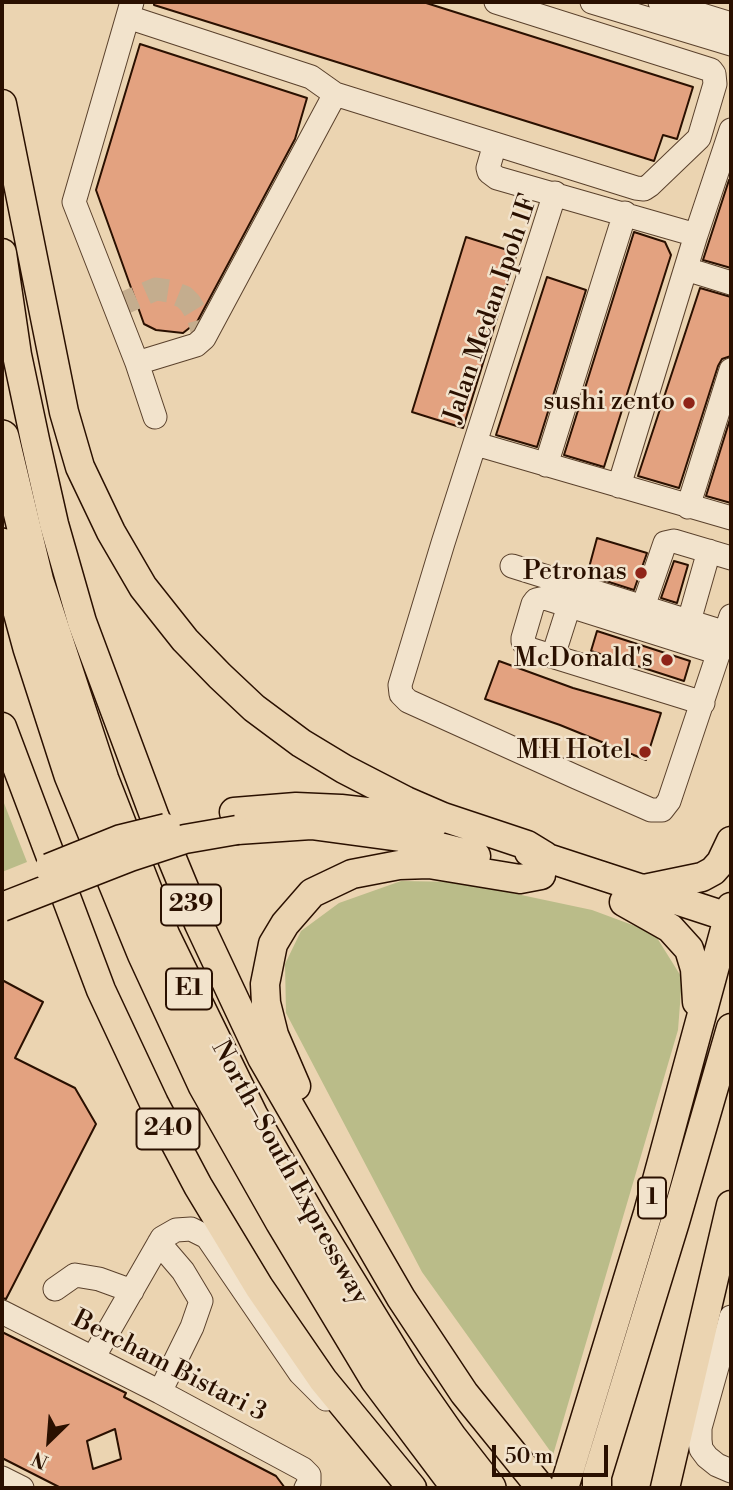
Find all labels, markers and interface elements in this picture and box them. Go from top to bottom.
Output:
street label: Jalan Medan Ipoh 1F [438,191,546,427]
place label: sushi zento [543,387,675,419]
marker: sushi zento [681,395,697,411]
place label: Petronas [523,557,627,589]
marker: Petronas [633,565,649,581]
place label: McDonald's [514,644,653,676]
marker: McDonald's [659,652,675,668]
place label: MH Hotel [517,736,631,768]
marker: MH Hotel [637,744,653,760]
road number: 239 [161,884,221,925]
road number: E1 [166,968,212,1009]
street label: North–South Expressway [203,1036,375,1310]
road number: 240 [136,1108,200,1149]
road number: 1 [638,1178,666,1218]
street label: Bercham Bistari 3 [67,1305,271,1429]
north arrow [14,1406,84,1476]
scale bar [495,1430,610,1474]
text: 50 m [505,1444,553,1470]
text: N [28,1446,52,1474]

